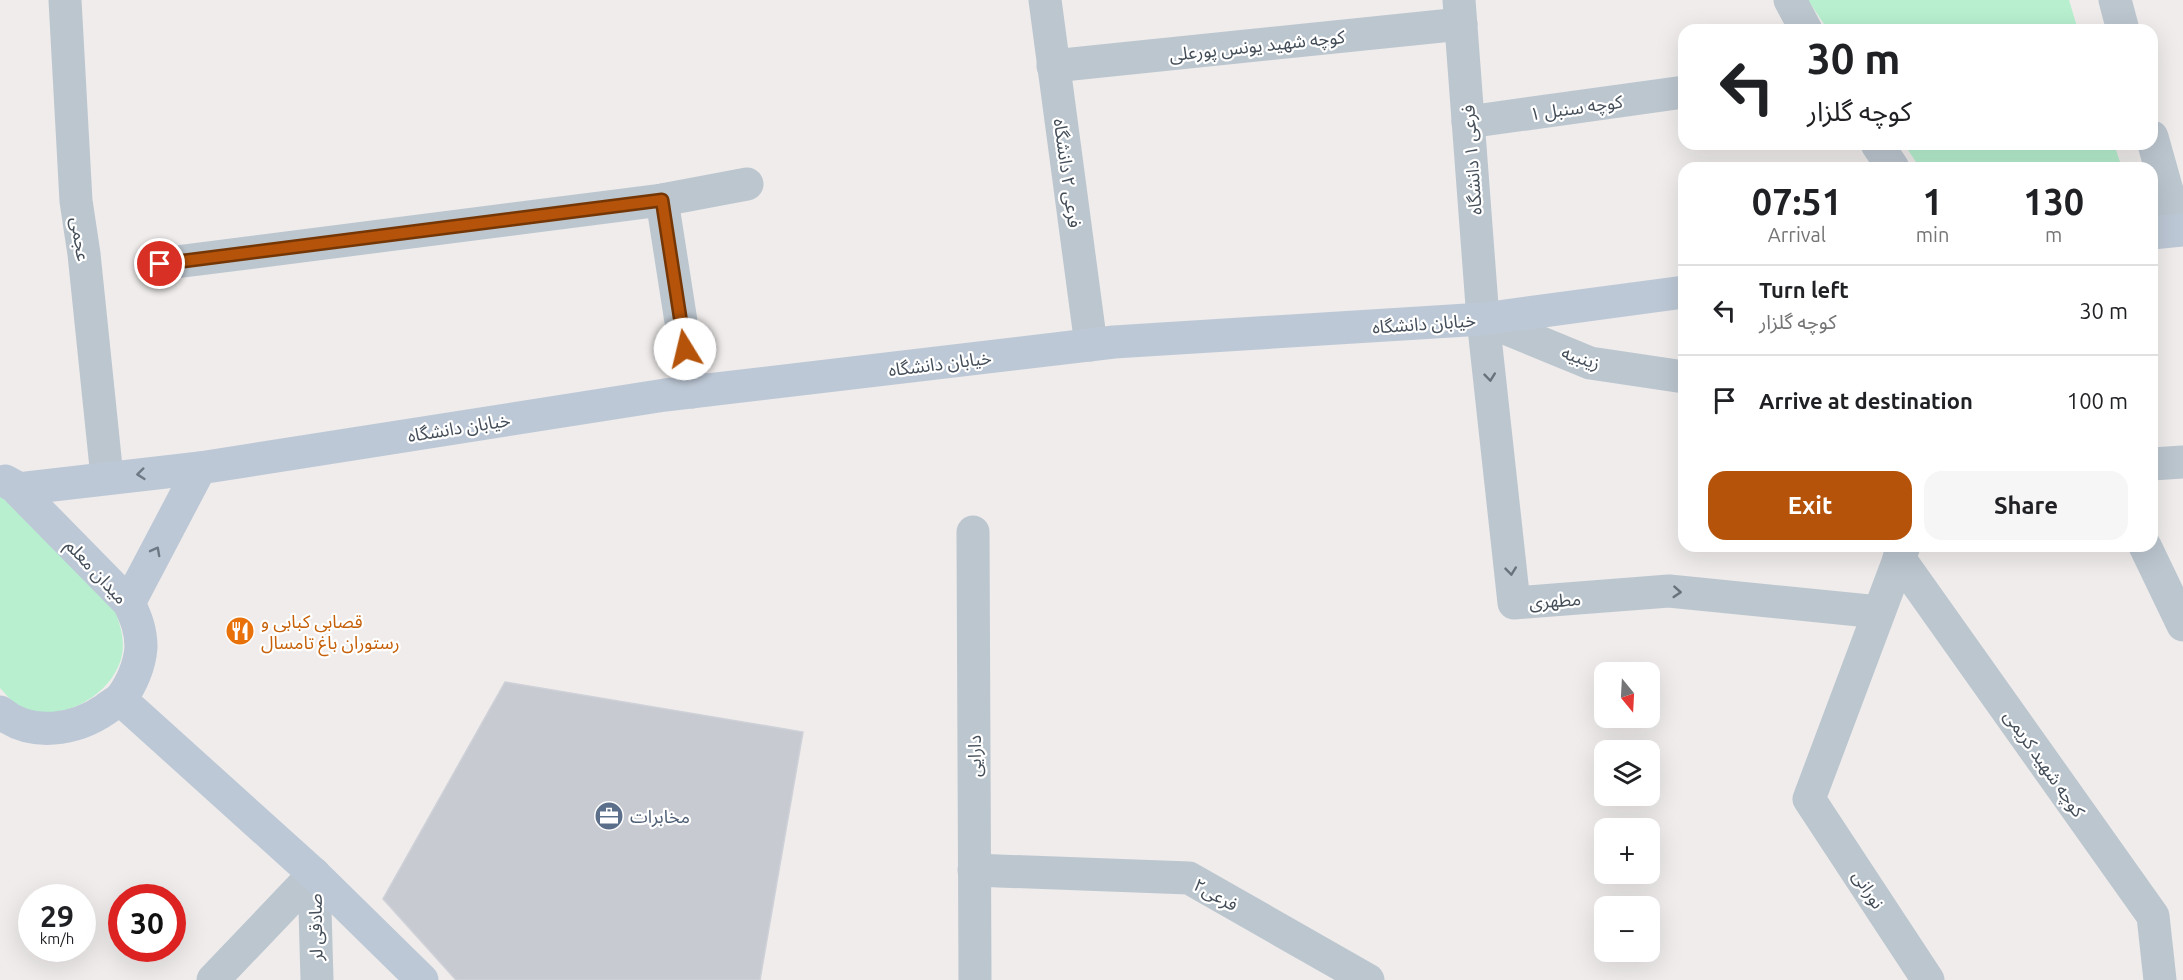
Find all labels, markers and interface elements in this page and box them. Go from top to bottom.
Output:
street label: کوچه شهید یونس پورعلی [1168,26,1347,66]
text: 30 m [1807,35,1901,82]
icon: left [1708,48,1786,126]
street label: کوچه سنبل ۱ [1528,91,1625,125]
text: کوچه گلزار [1807,96,1912,126]
street label: فرعی ۱ دانشگاه [1457,104,1487,216]
street label: فرعی ۲ دانشگاه [1048,117,1086,229]
text: 07:51 [1752,181,1842,222]
text: 1 [1922,181,1943,222]
text: 130 [2023,181,2084,222]
street label: عجمی [66,216,94,263]
text: Arrival [1768,223,1826,246]
text: min [1916,223,1949,246]
text: m [2045,223,2062,246]
pin [134,238,185,289]
icon: arrive [143,247,176,280]
text: Turn left [1759,277,1849,302]
icon: left [1708,294,1741,327]
text: 30 m [2079,298,2128,323]
street label: خیابان دانشگاه [1372,309,1477,339]
text: کوچه گلزار [1759,310,1837,333]
position arrow [653,317,717,381]
street label: زینبیه [1559,341,1603,374]
street label: خیابان دانشگاه [887,347,993,381]
one-way arrow [1483,373,1495,382]
icon: arrive [1708,384,1741,417]
text: Arrive at destination [1759,388,1973,413]
text: 100 m [2067,388,2128,413]
street label: خیابان دانشگاه [406,409,512,447]
one-way arrow [137,467,146,480]
button: Exit [1708,471,1912,540]
button: Share [1924,471,2128,540]
street label: میدان معلم [59,535,132,610]
one-way arrow [149,547,160,557]
one-way arrow [1504,567,1516,576]
one-way arrow [1672,585,1681,598]
street label: مطهری [1528,588,1582,614]
place label: قصابی کبابی و رستوران باغ تامسال [261,611,400,657]
restaurant icon: قصابی کبابی و رستوران باغ تامسال [224,615,256,647]
north arrow [1594,662,1660,728]
map controls [1594,662,1660,962]
street label: کوچه شهید کریمی [1999,706,2090,822]
street label: دارایی [964,735,986,777]
button: layers [1594,740,1660,806]
office icon: مخابرات [593,800,625,832]
place label: مخابرات [630,806,690,828]
button: + [1594,818,1660,884]
street label: نورانی [1848,866,1889,913]
street label: فرعی۲ [1189,874,1242,916]
speed limit sign: 30 [108,884,186,962]
street label: صادقی لر [304,893,328,962]
button: − [1594,896,1660,962]
text: 29 [40,899,74,933]
text: km/h [40,930,74,947]

